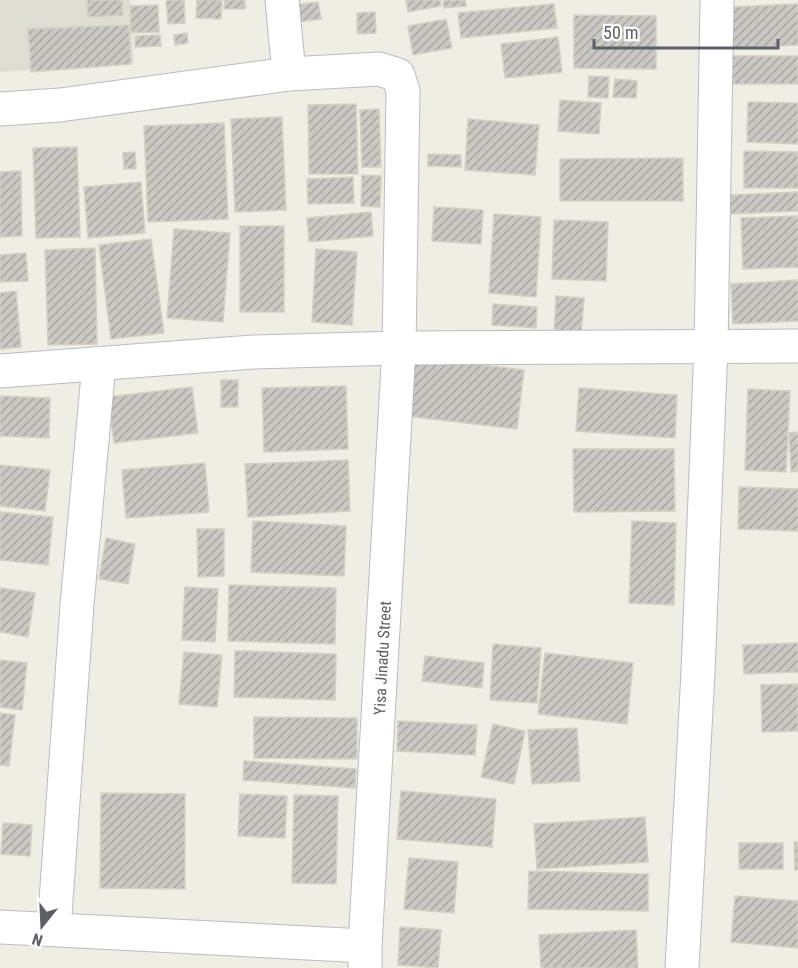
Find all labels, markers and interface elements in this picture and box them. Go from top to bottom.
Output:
scale bar [594,12,778,50]
text: 50 m [603,22,638,43]
street label: Yisa Jinadu Street [370,600,395,716]
north arrow [12,896,72,956]
text: N [30,929,45,950]

